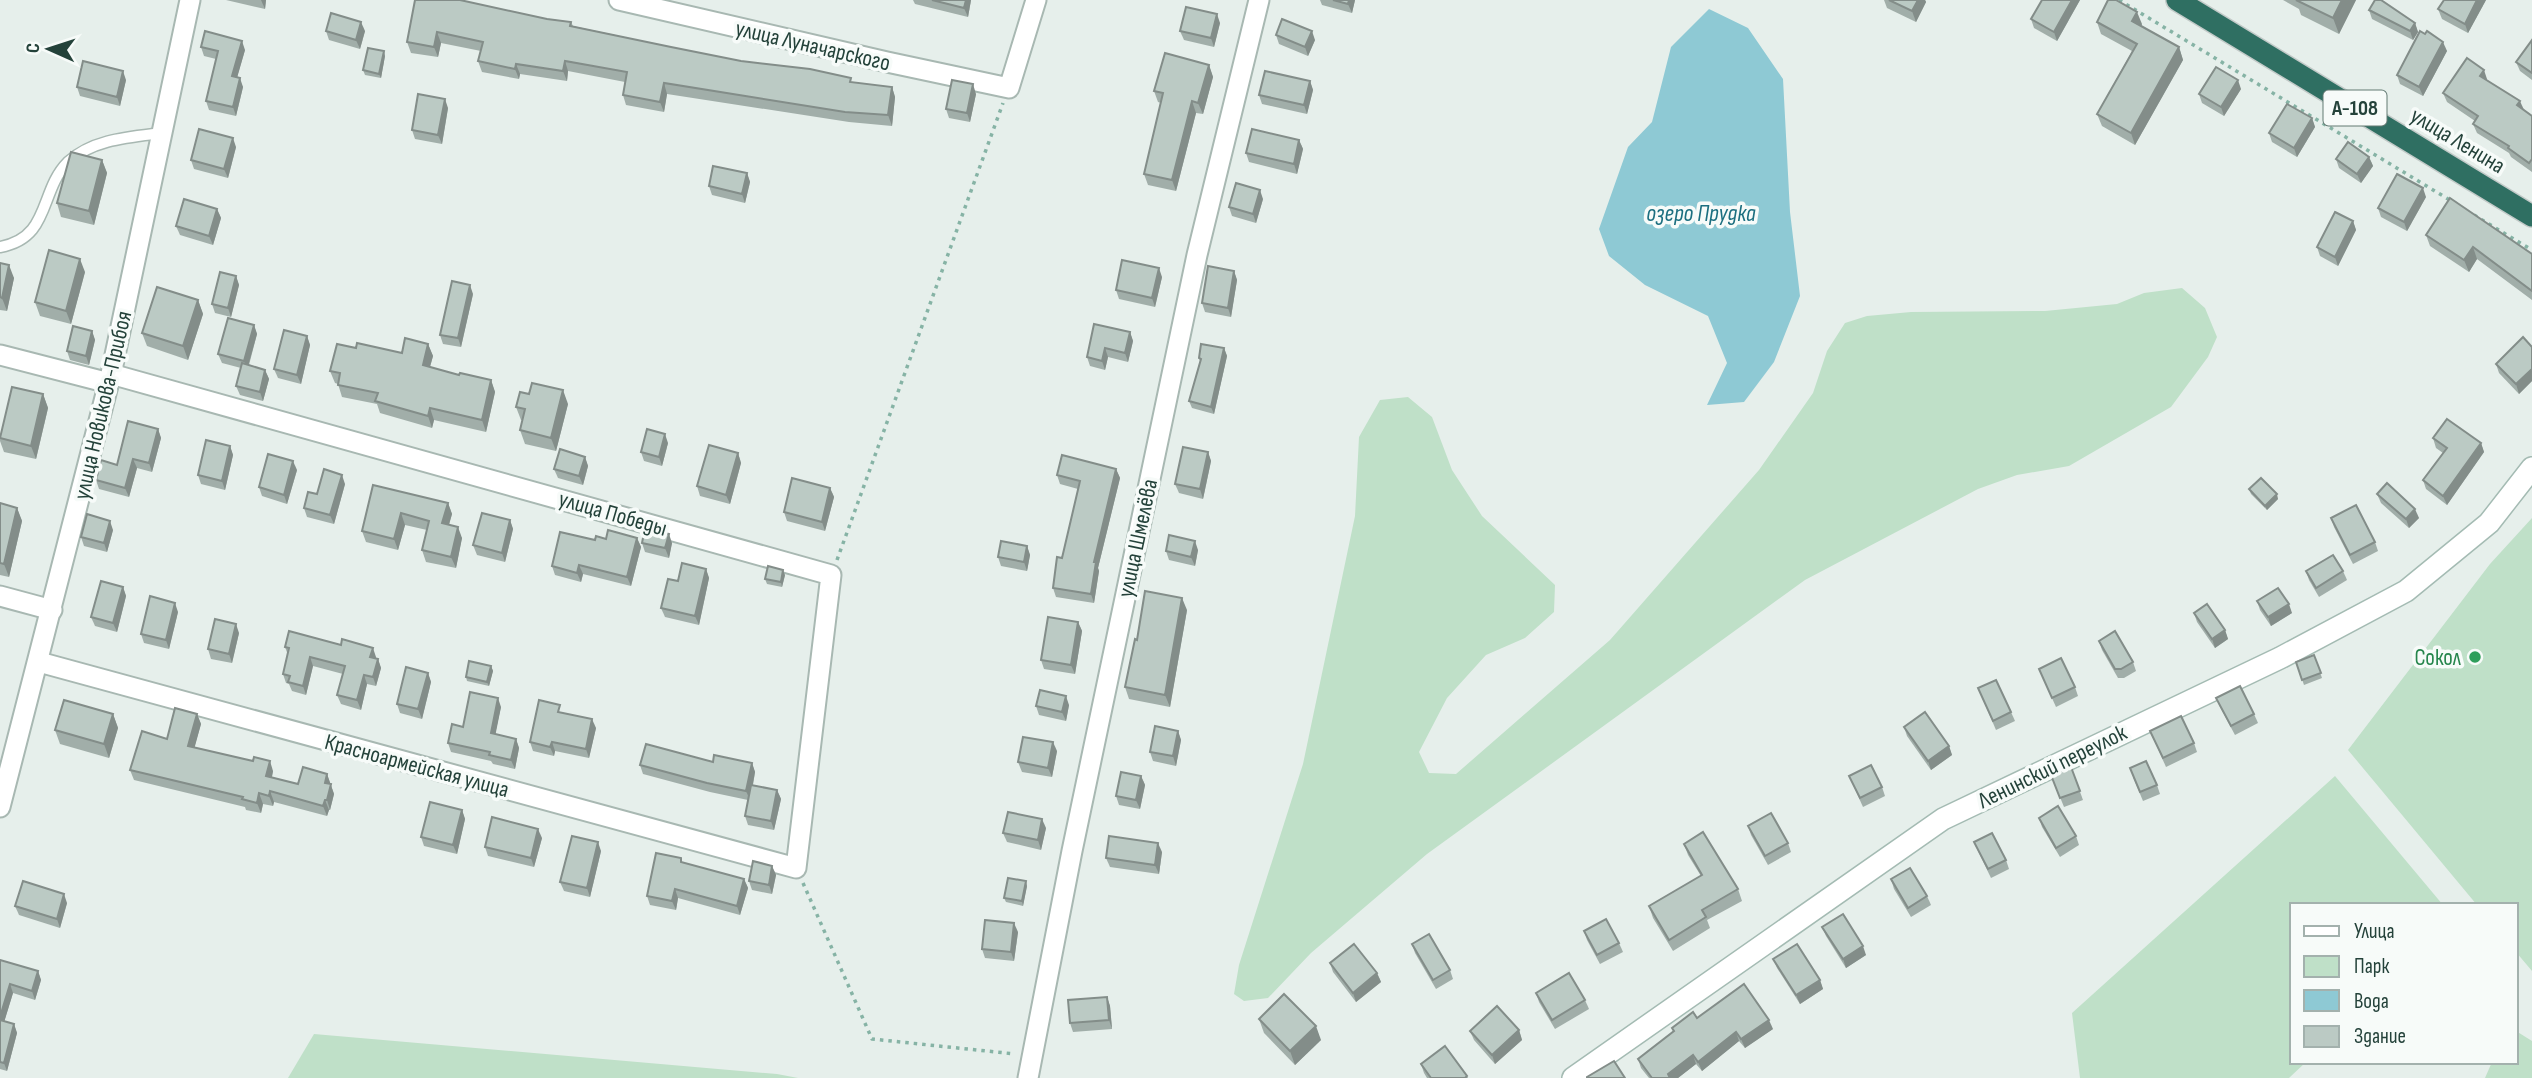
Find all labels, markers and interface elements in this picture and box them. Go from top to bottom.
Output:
north arrow [14,14,84,84]
street label: улица Луначарского [733,15,893,77]
text: С [22,42,45,54]
road number: А-108 [2324,90,2386,126]
street label: улица Ленина [2405,102,2510,180]
water label: озеро Прудка [1646,199,1756,228]
street label: улица Новикова-Прибоя [68,308,138,502]
street label: улица Шмелёва [1112,476,1164,600]
street label: улица Победы [555,485,670,543]
place label: Сокол [2414,644,2462,672]
marker: Сокол [2467,649,2483,665]
street label: Ленинский переулок [1973,719,2132,815]
street label: Красноармейская улица [322,728,512,804]
legend [2290,903,2518,1064]
text: Улица [2354,919,2395,944]
text: Парк [2354,954,2389,979]
text: Вода [2354,989,2389,1014]
text: Здание [2354,1024,2406,1049]

